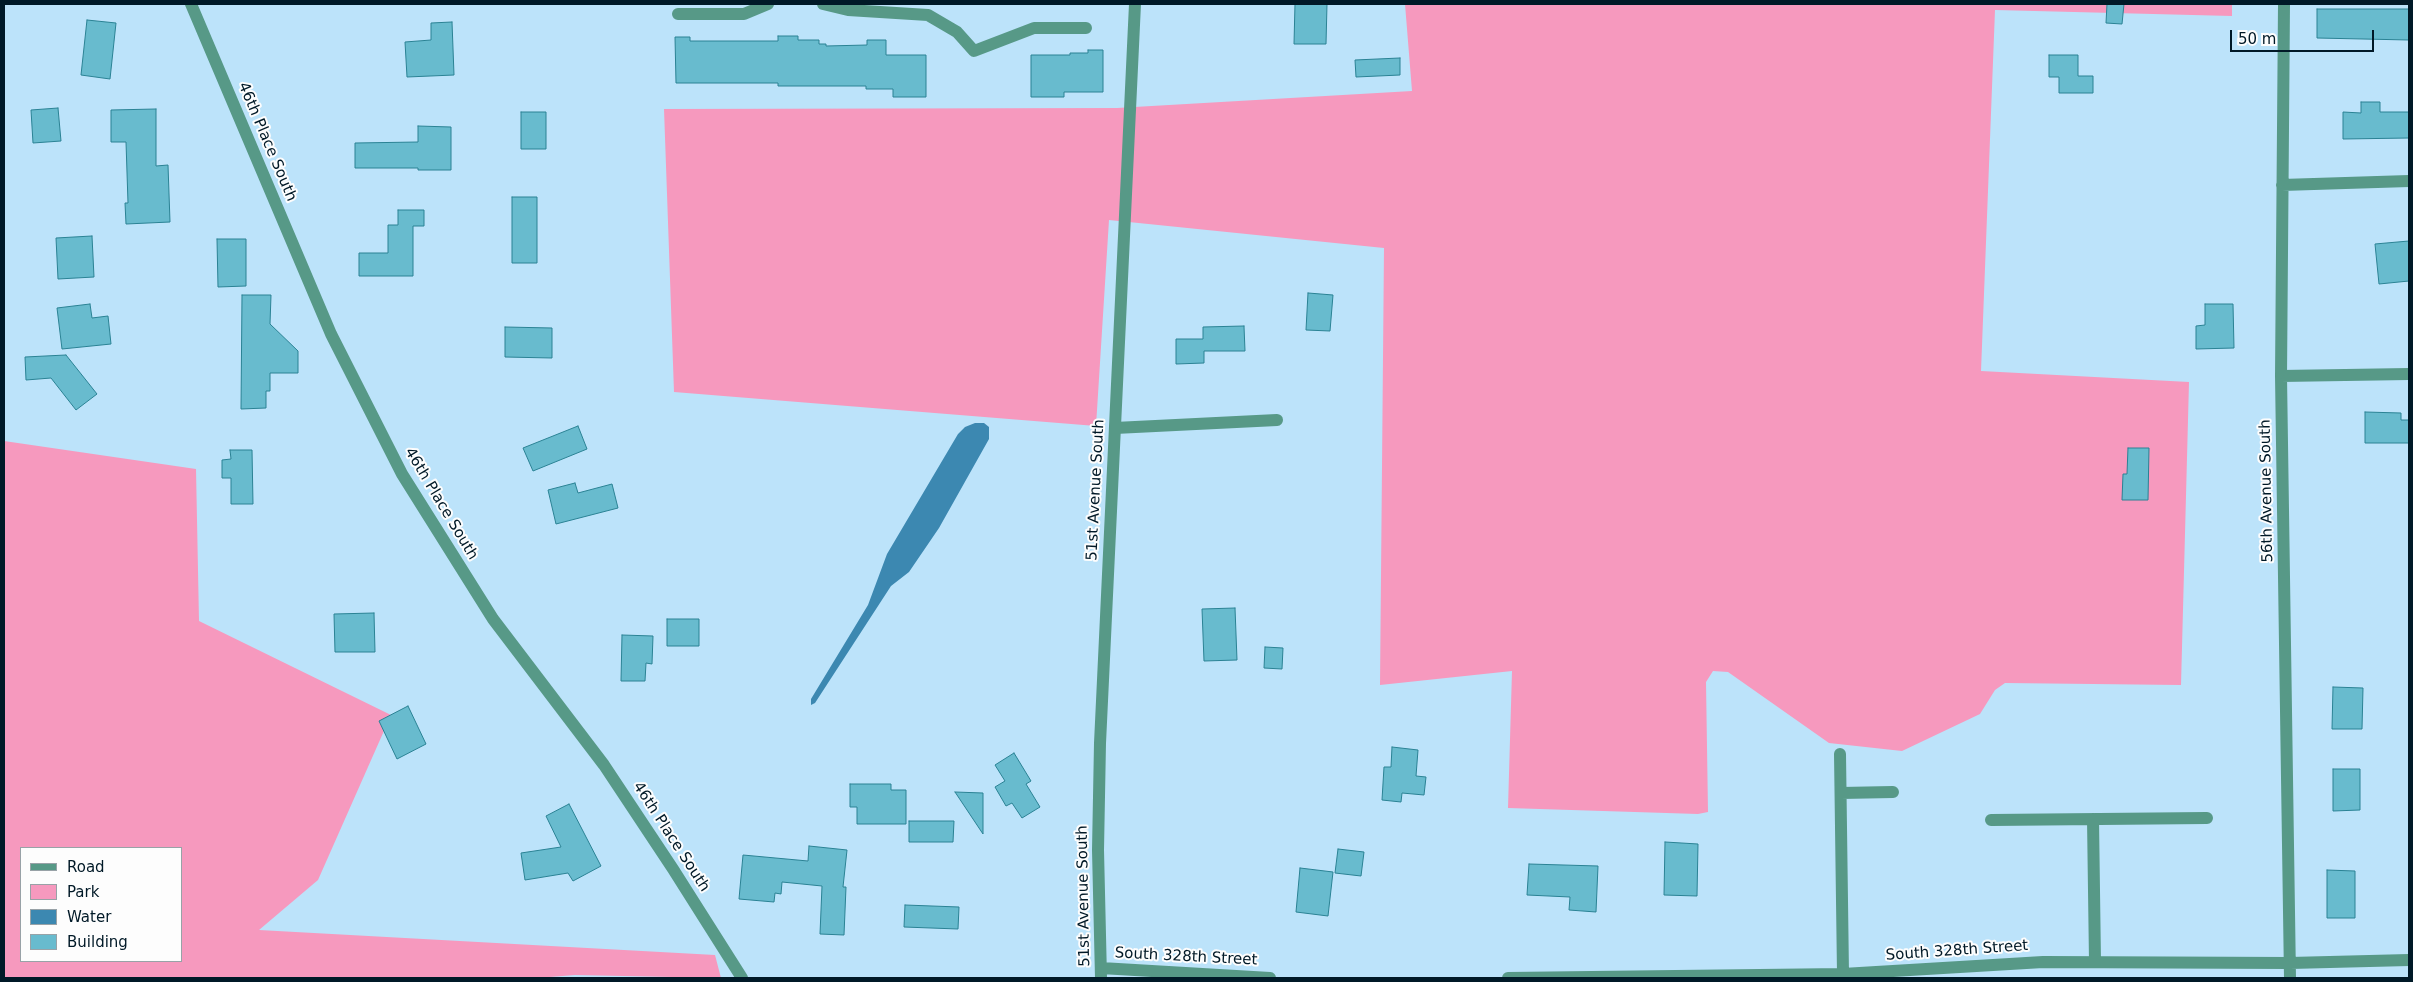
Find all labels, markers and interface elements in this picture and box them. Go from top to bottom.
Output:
scale bar [2233,20,2377,52]
text: 50 m [2238,30,2276,48]
street label: 46th Place South [234,80,300,204]
street label: 51st Avenue South [1083,419,1109,561]
street label: 56th Avenue South [2257,419,2277,563]
street label: 46th Place South [400,445,482,563]
street label: 46th Place South [629,779,713,895]
street label: 51st Avenue South [1074,825,1094,967]
legend [20,847,182,962]
text: Road [67,858,105,876]
text: Park [67,883,99,901]
text: Water [67,908,111,926]
text: Building [67,933,128,951]
street label: South 328th Street [1885,937,2029,965]
street label: South 328th Street [1114,944,1258,970]

